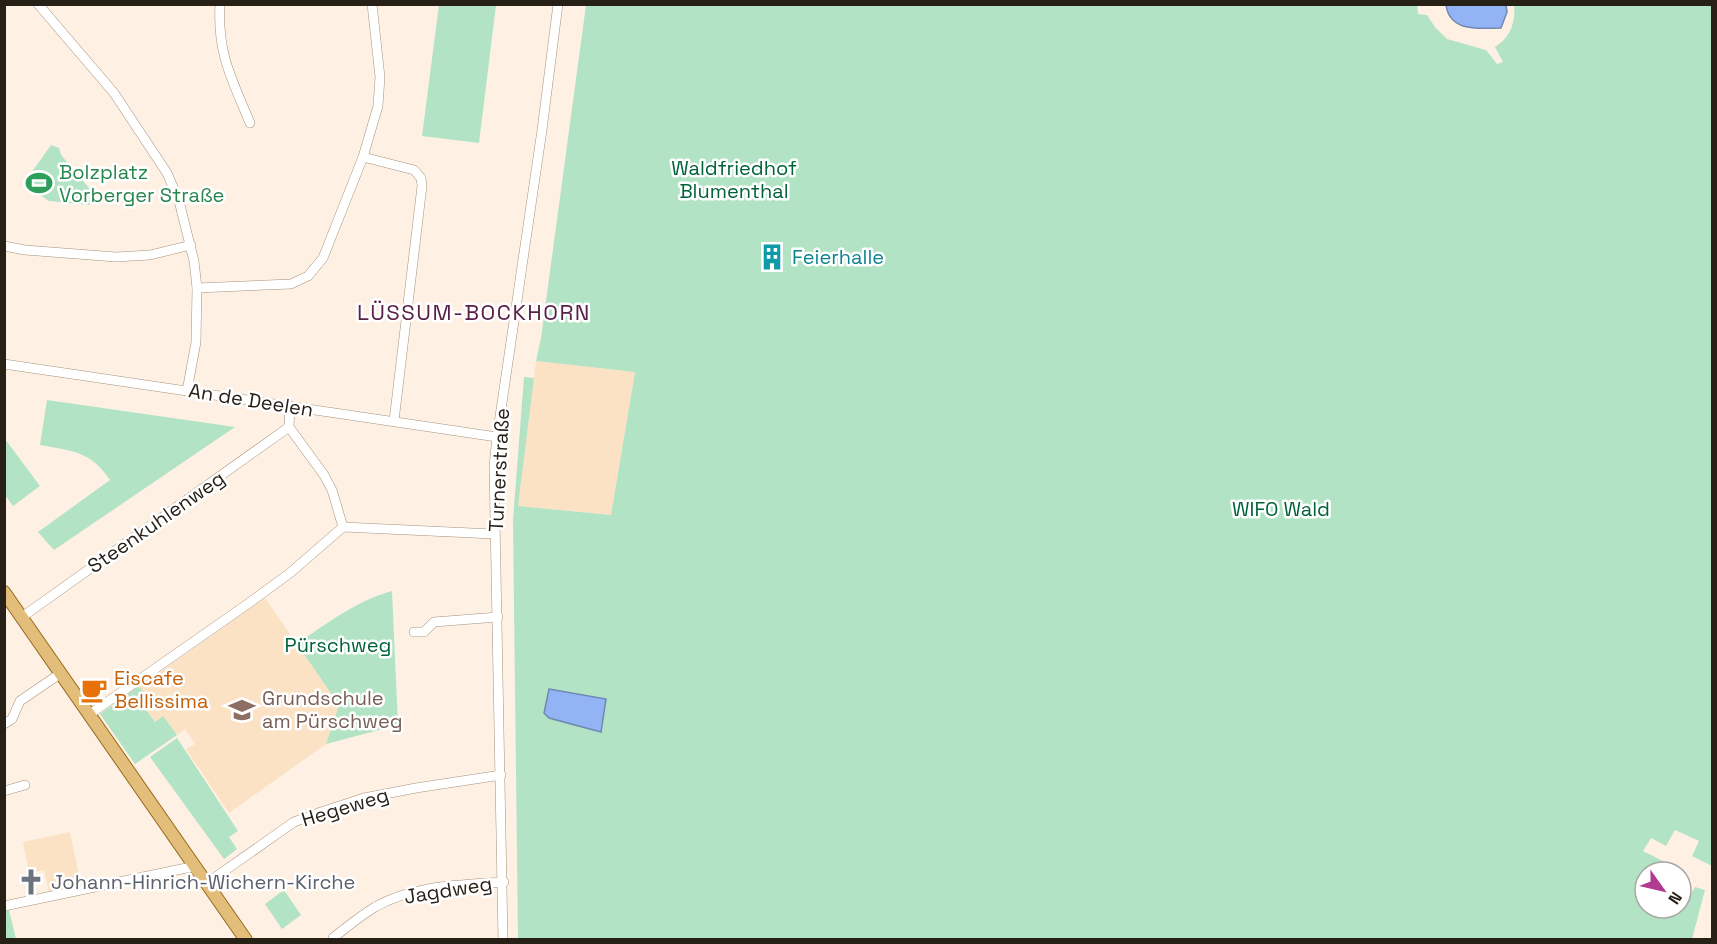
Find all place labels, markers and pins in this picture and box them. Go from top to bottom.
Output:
place label: Bolzplatz Vorberger Straße [59,159,224,208]
sports icon: Bolzplatz Vorberger Straße [24,168,54,198]
building icon: Feierhalle [757,242,787,272]
place label: Feierhalle [792,244,884,270]
place label: Eiscafe Bellissima [114,665,208,714]
cafe icon: Eiscafe Bellissima [79,675,109,705]
place label: Grundschule am Pürschweg [262,685,403,734]
school or university icon: Grundschule am Pürschweg [227,695,257,725]
church icon: Johann-Hinrich-Wichern-Kirche [16,867,46,897]
place label: Johann-Hinrich-Wichern-Kirche [51,869,355,895]

